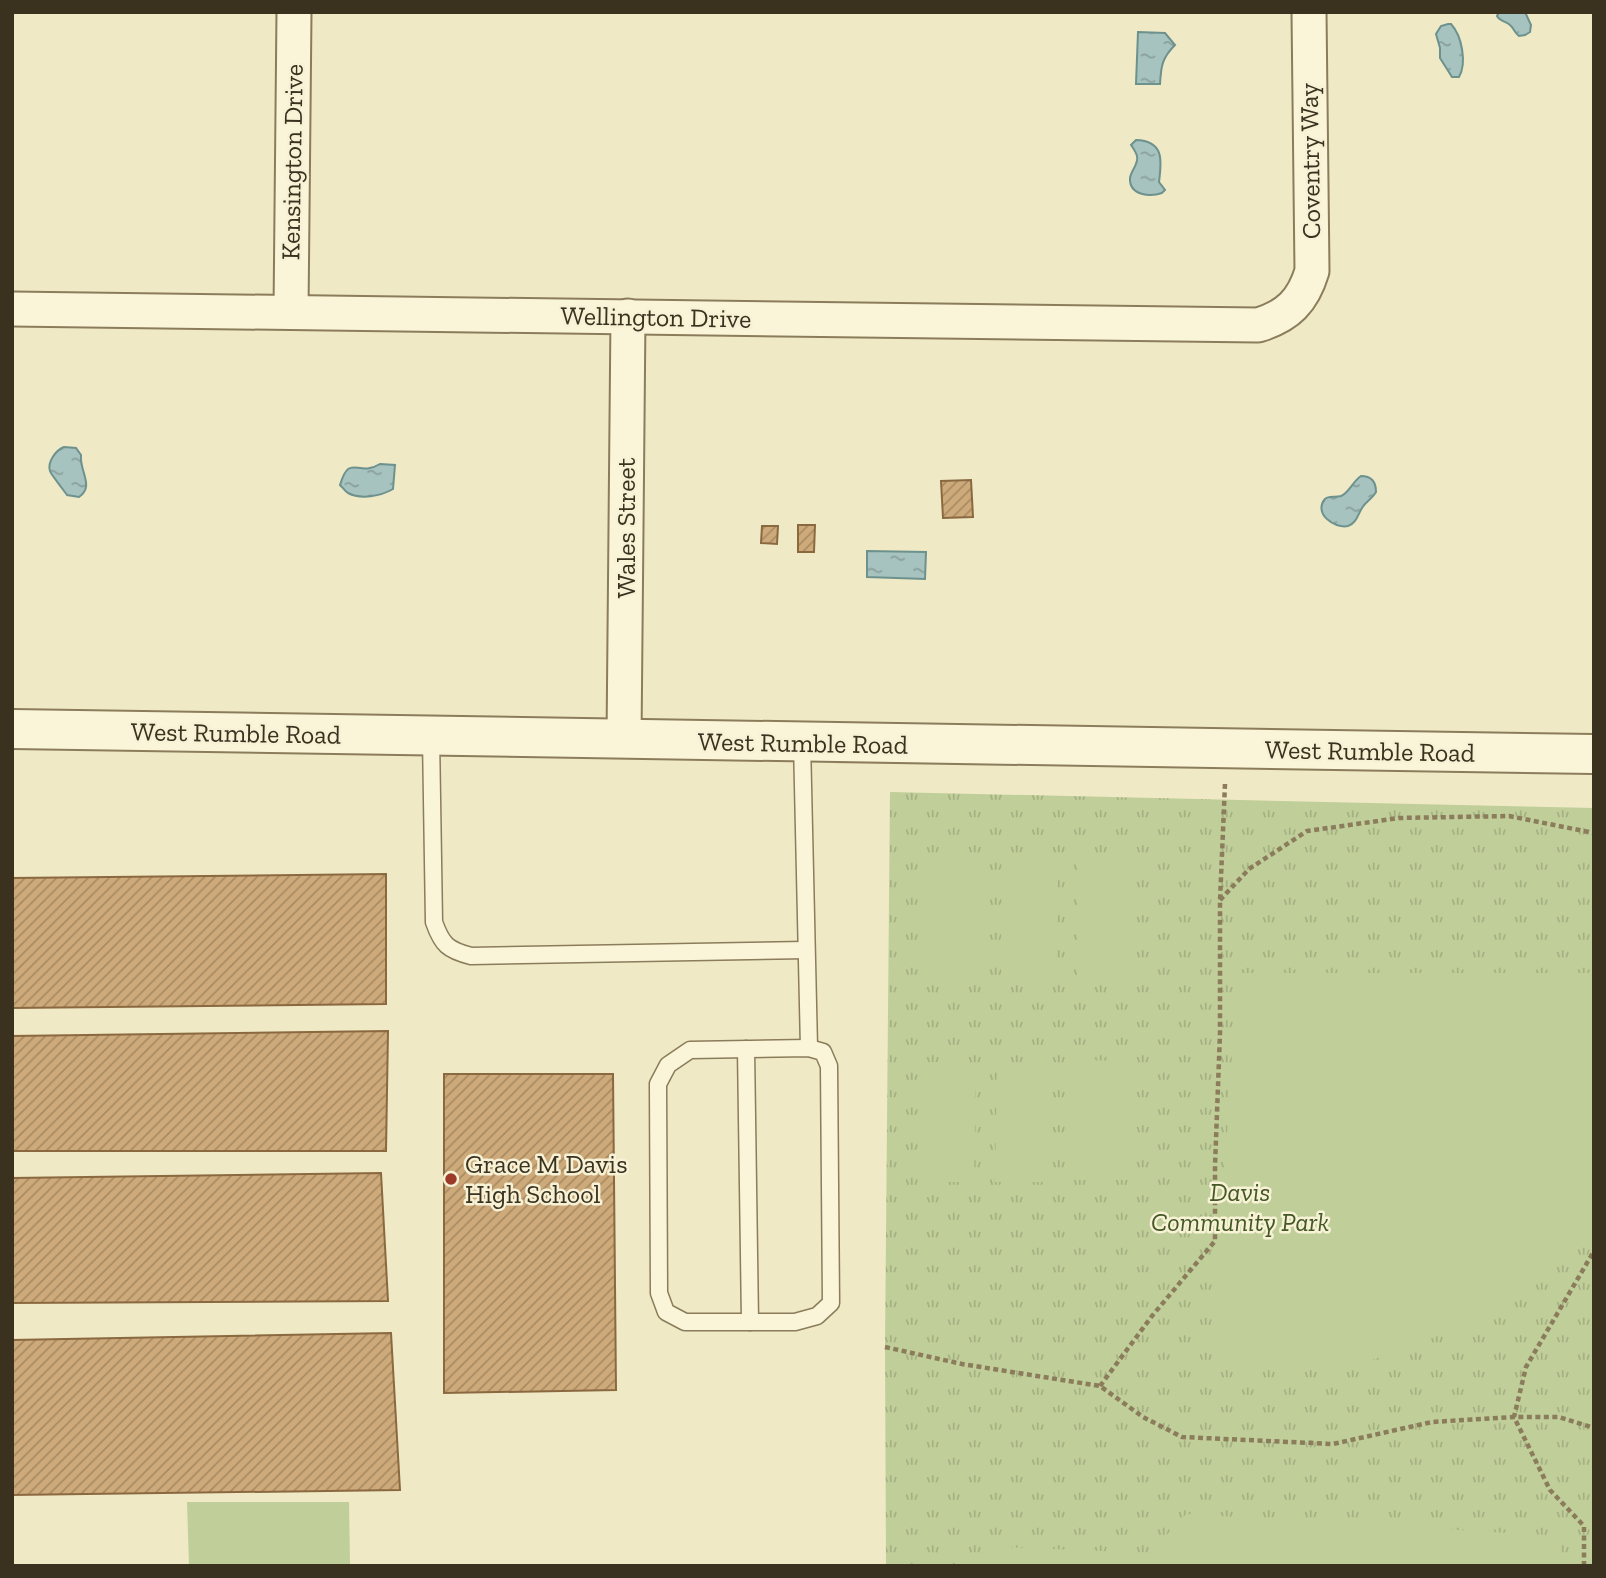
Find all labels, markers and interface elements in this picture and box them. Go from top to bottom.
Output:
street label: Kensington Drive [274,64,310,260]
street label: Coventry Way [1293,82,1327,239]
street label: Wellington Drive [560,299,752,335]
street label: Wales Street [610,457,642,598]
street label: West Rumble Road [131,715,341,751]
street label: West Rumble Road [698,725,908,761]
street label: West Rumble Road [1265,733,1475,769]
place label: Grace M Davis High School [465,1148,628,1210]
marker: Grace M Davis High School [443,1171,459,1187]
park label: Davis Community Park [1151,1176,1329,1238]

